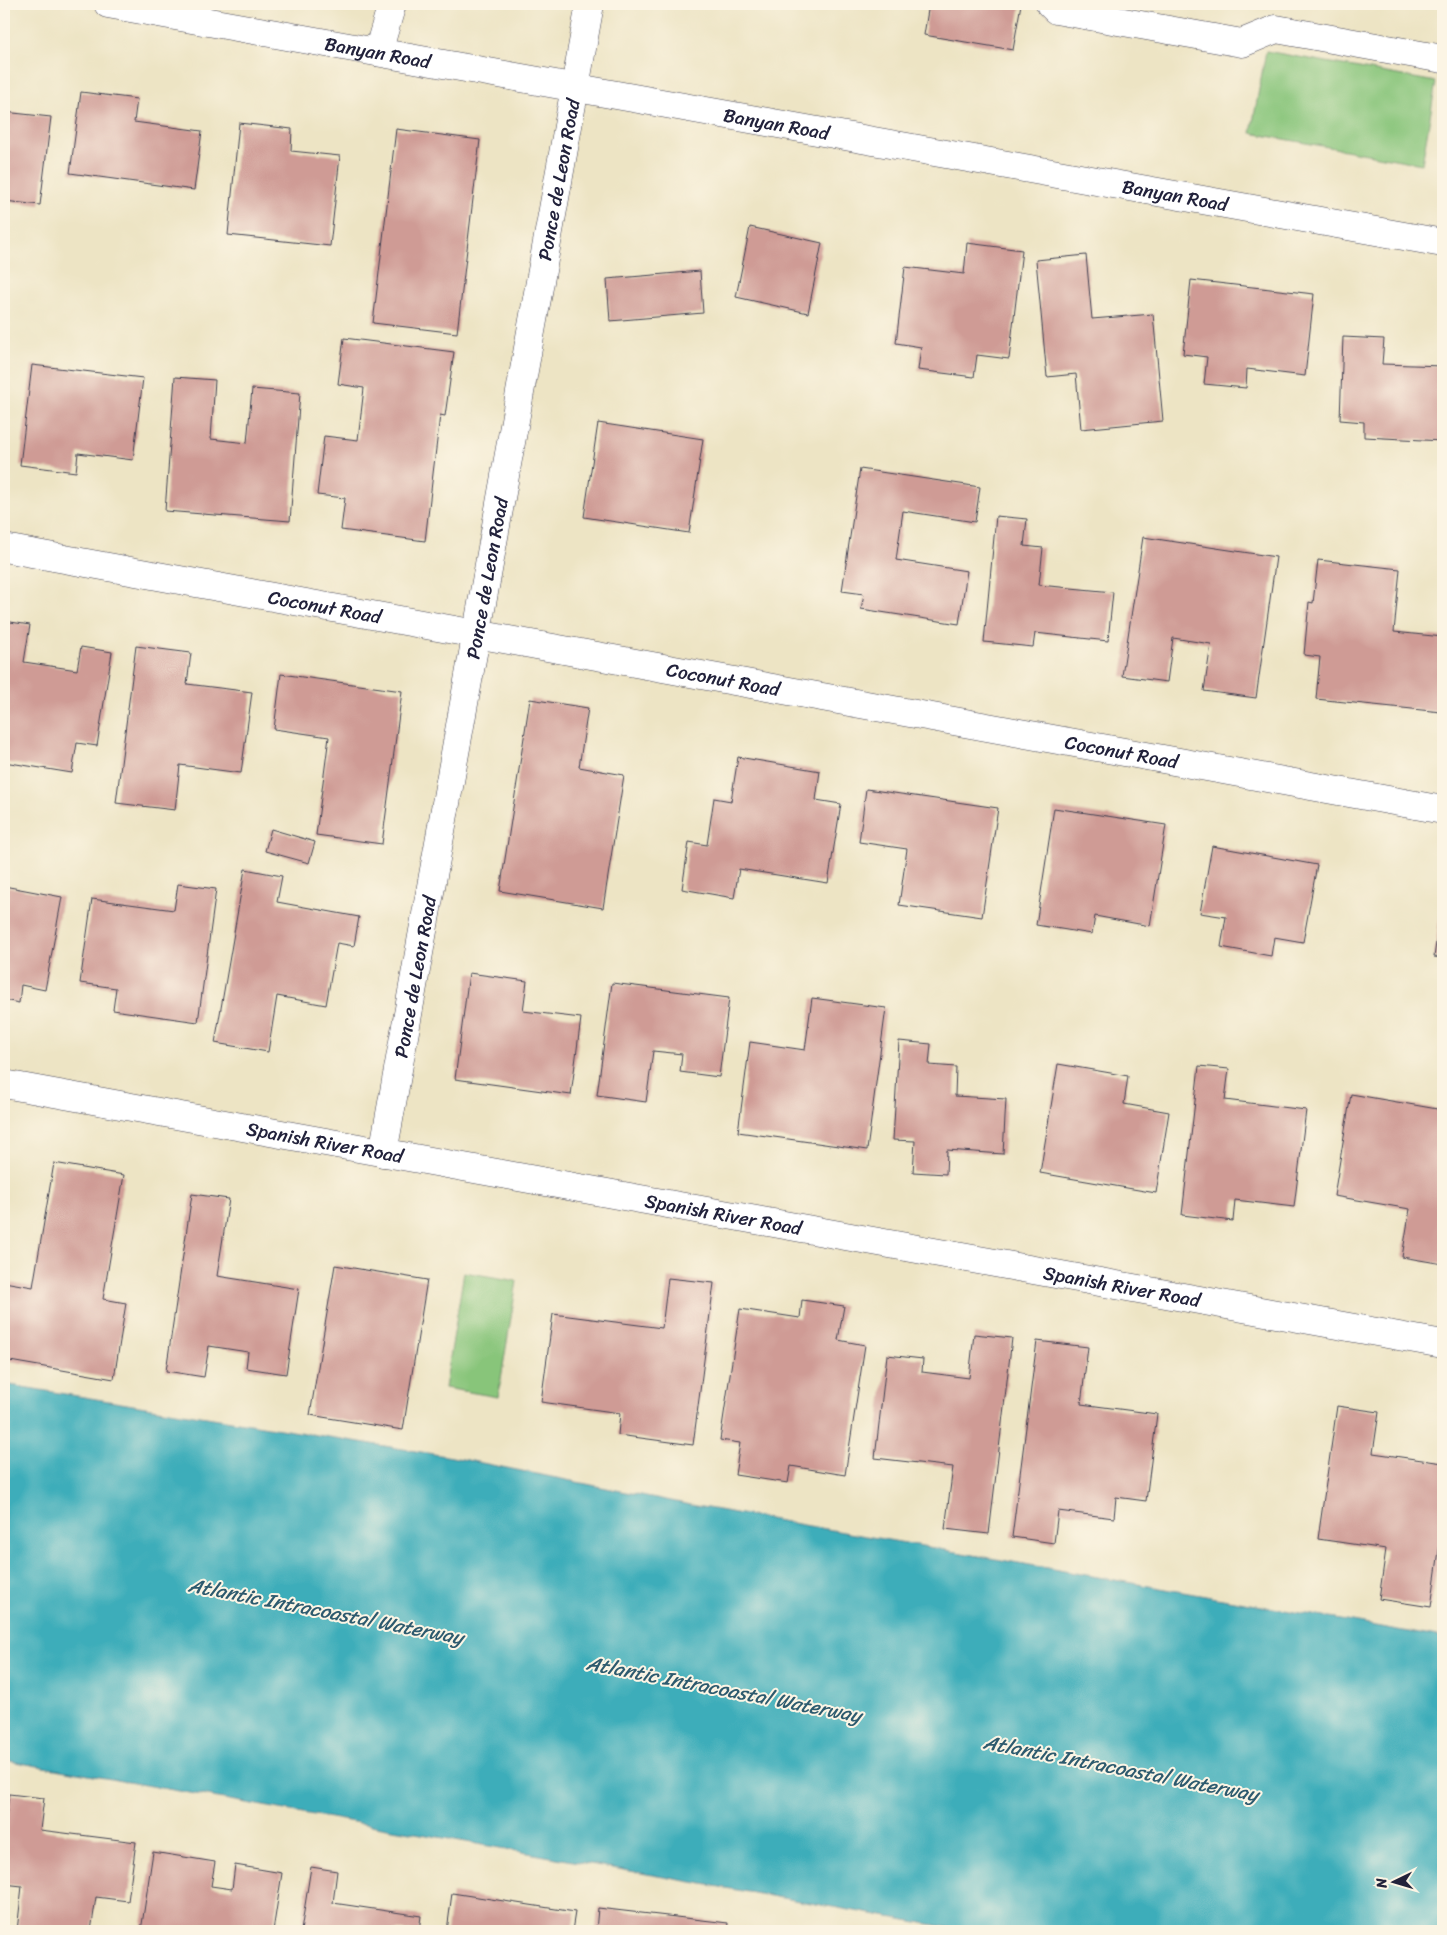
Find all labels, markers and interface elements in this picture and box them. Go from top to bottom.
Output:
street label: Banyan Road [322,27,435,79]
street label: Ponce de Leon Road [528,95,590,263]
street label: Banyan Road [721,98,834,150]
street label: Banyan Road [1119,170,1232,222]
street label: Ponce de Leon Road [456,494,518,662]
street label: Coconut Road [265,580,386,634]
street label: Coconut Road [664,653,784,706]
street label: Coconut Road [1062,725,1183,779]
street label: Ponce de Leon Road [384,892,446,1060]
street label: Spanish River Road [244,1112,408,1173]
street label: Spanish River Road [642,1184,806,1245]
street label: Spanish River Road [1041,1256,1205,1317]
water label: Atlantic Intracoastal Waterway [185,1568,469,1656]
water label: Atlantic Intracoastal Waterway [583,1646,867,1734]
water label: Atlantic Intracoastal Waterway [980,1725,1264,1813]
north arrow [1370,1858,1420,1908]
text: N [1369,1877,1395,1890]

